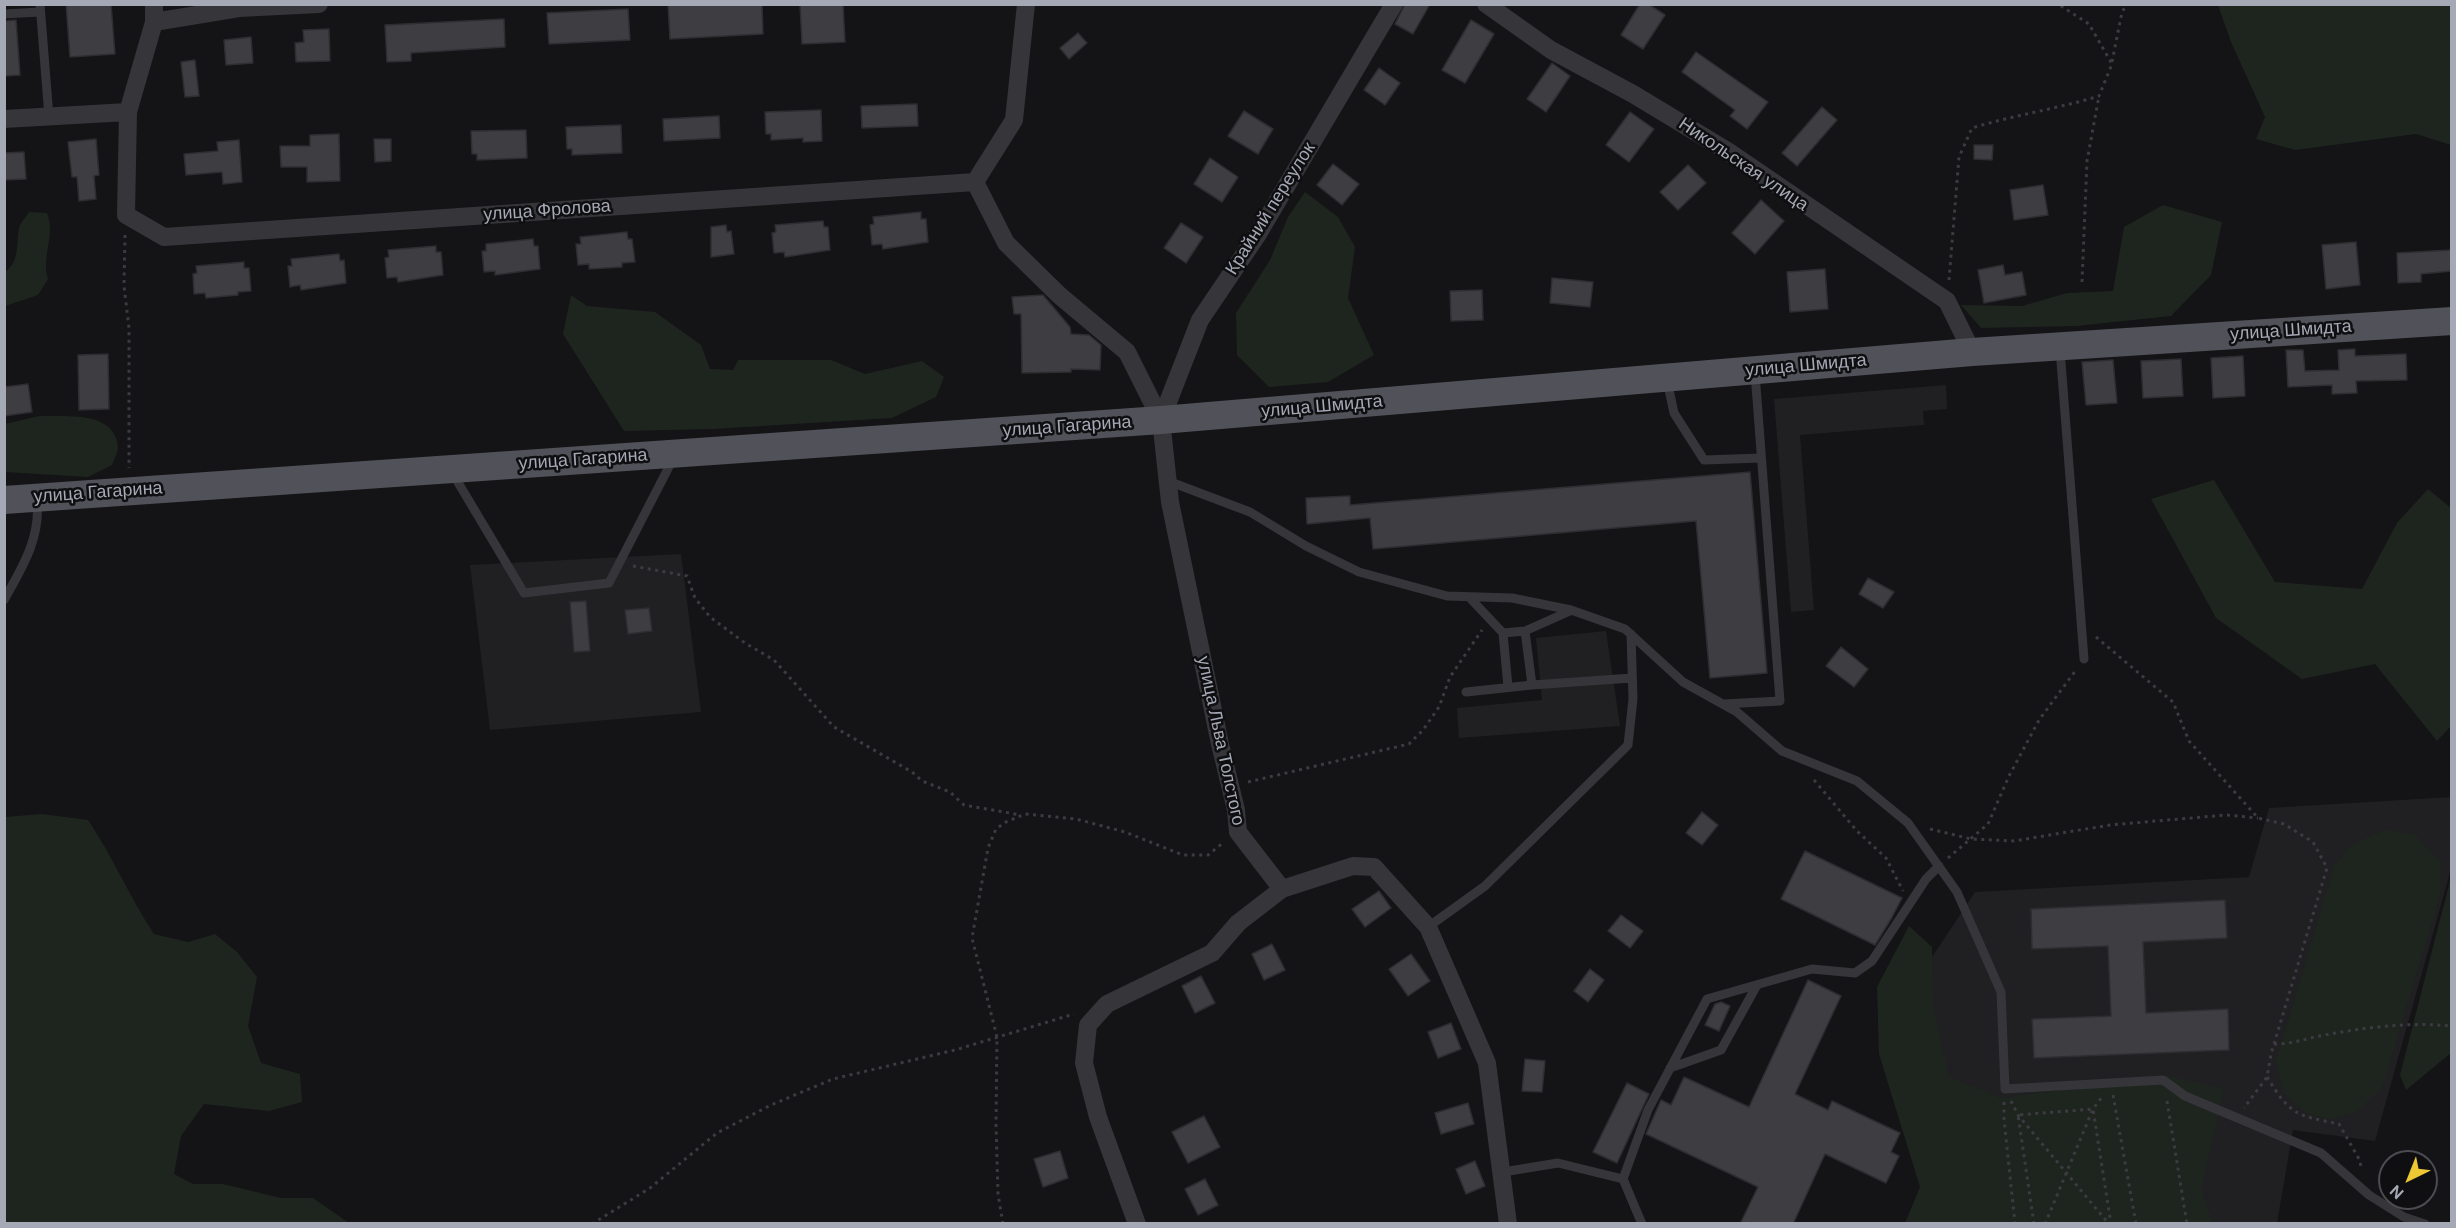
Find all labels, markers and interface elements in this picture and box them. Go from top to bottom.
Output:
street label: Никольская улица [1674,114,1812,216]
street label: Крайний переулок [1222,139,1320,279]
street label: улица Фролова [483,196,611,226]
street label: улица Шмидта [2230,316,2352,346]
street label: улица Шмидта [1744,350,1868,382]
street label: улица Шмидта [1260,391,1384,423]
street label: улица Гагарина [1002,412,1132,442]
street label: улица Гагарина [518,445,648,475]
street label: улица Гагарина [33,478,163,508]
street label: улица Льва Толстого [1191,654,1249,828]
north arrow [2378,1150,2438,1210]
text: N [2385,1180,2408,1204]

